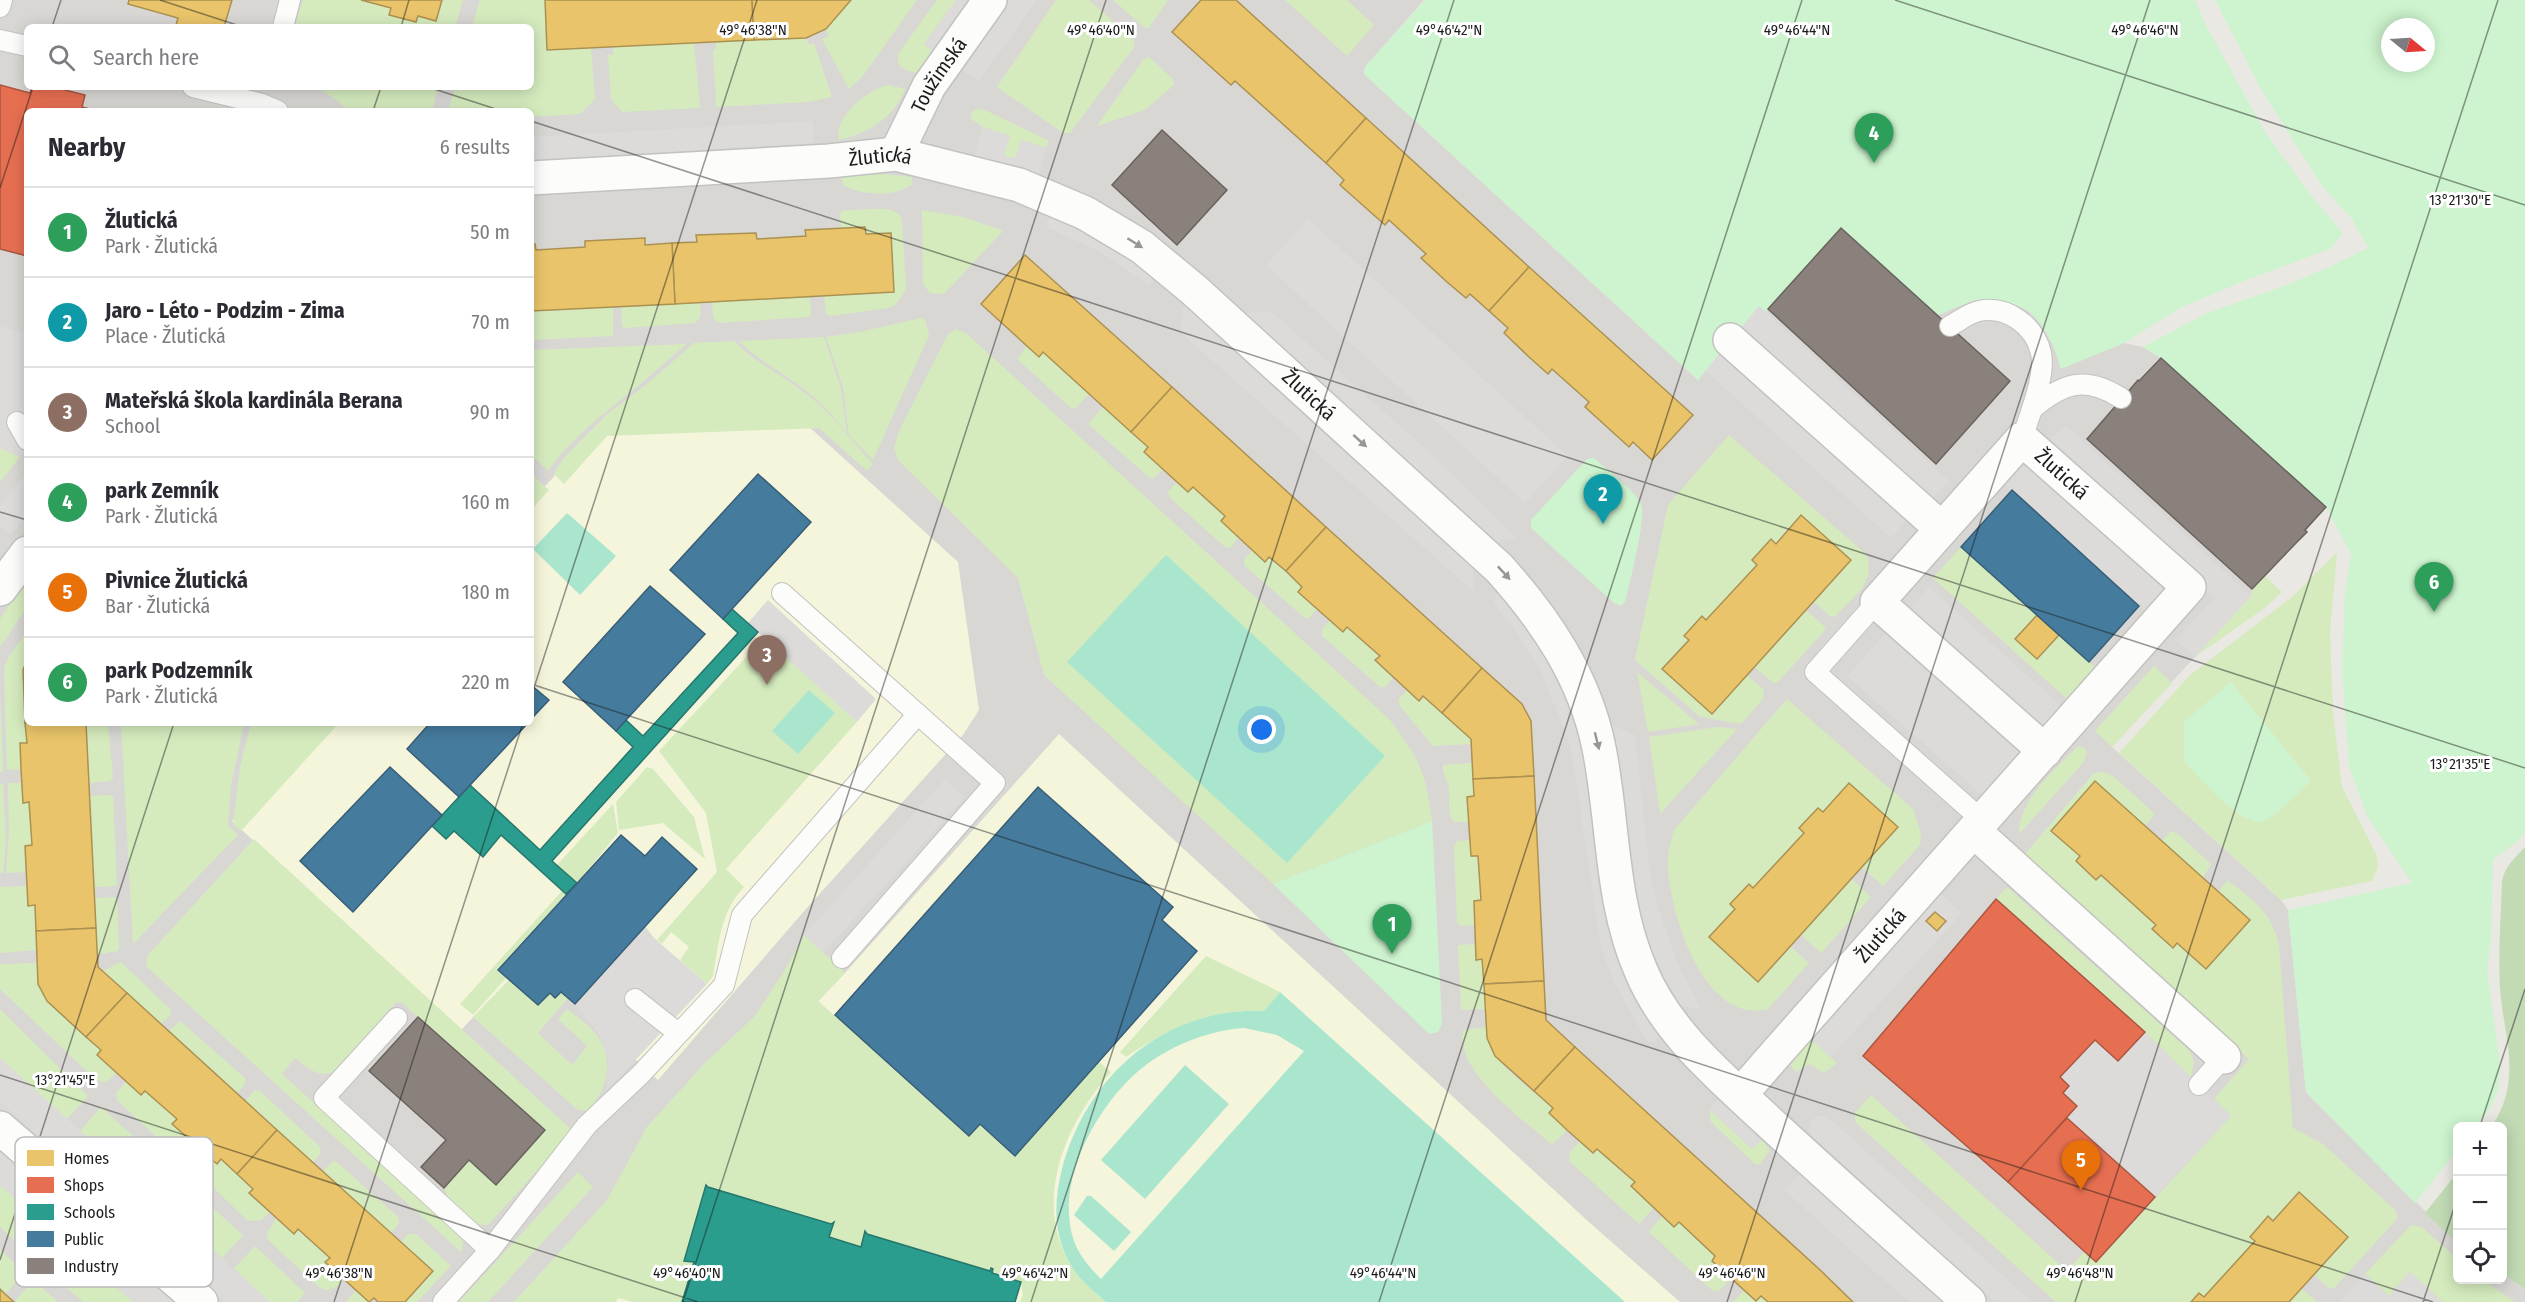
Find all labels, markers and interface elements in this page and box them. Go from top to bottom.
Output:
north arrow [2381,18,2435,72]
text: 49°46'38"N [719,21,787,39]
text: 49°46'40"N [1067,21,1135,39]
text: 49°46'42"N [1416,21,1482,39]
text: 49°46'44"N [1764,21,1830,39]
text: 49°46'46"N [2111,21,2179,39]
search box [24,24,534,90]
street label: Toužimská [906,33,972,116]
icon: search [45,41,78,74]
text: Search here [93,44,199,71]
pin: 4 [1854,114,1894,163]
text: Nearby [48,132,125,163]
text: 6 results [440,135,510,159]
street label: Žlutická [847,142,915,171]
text: 13°21'30"E [2429,191,2491,209]
text: Žlutická [105,207,178,234]
text: 1 [63,220,72,244]
text: 50 m [470,220,510,244]
text: Park · Žlutická [105,234,218,258]
one-way arrow [1127,238,1143,249]
text: Jaro - Léto - Podzim - Zima [105,297,345,324]
text: 2 [63,310,72,334]
text: 70 m [472,310,510,334]
text: Place · Žlutická [105,324,226,348]
street label: Žlutická [1277,365,1341,425]
text: Mateřská škola kardinála Berana [105,387,403,414]
text: 3 [63,400,72,424]
text: 90 m [470,400,510,424]
text: School [105,414,160,438]
one-way arrow [1352,434,1367,447]
street label: Žlutická [2030,444,2094,504]
pin: 2 [1584,474,1622,524]
text: park Zemník [105,477,219,504]
text: 4 [62,490,73,514]
text: 160 m [462,490,510,514]
text: Park · Žlutická [105,504,218,528]
pin: 6 [2414,562,2454,612]
one-way arrow [1496,566,1510,580]
text: Pivnice Žlutická [105,567,248,594]
text: 5 [63,580,72,604]
text: 180 m [462,580,510,604]
text: Bar · Žlutická [105,594,210,618]
pin: 3 [748,636,786,685]
text: park Podzemník [105,657,252,684]
text: 6 [62,670,73,694]
text: 220 m [462,670,510,694]
text: Park · Žlutická [105,684,218,708]
your location [1247,715,1276,744]
one-way arrow [1592,732,1602,750]
text: 13°21'35"E [2430,755,2490,773]
street label: Žlutická [1851,903,1911,967]
pin: 1 [1372,904,1412,954]
text: 13°21'45"E [35,1071,95,1089]
map controls [2453,1122,2507,1284]
button: + [2453,1122,2507,1176]
legend [15,1137,213,1287]
pin: 5 [2062,1140,2100,1190]
text: Homes [64,1149,109,1168]
text: Shops [64,1176,104,1195]
button: − [2453,1176,2507,1230]
text: Schools [64,1203,115,1222]
text: Public [64,1230,104,1249]
button: locate [2453,1230,2507,1284]
text: Industry [64,1257,119,1276]
text: 49°46'38"N [305,1264,373,1282]
text: 49°46'40"N [653,1264,721,1282]
text: 49°46'42"N [1002,1264,1068,1282]
text: 49°46'44"N [1350,1264,1416,1282]
text: 49°46'46"N [1698,1264,1766,1282]
text: 49°46'48"N [2046,1264,2114,1282]

